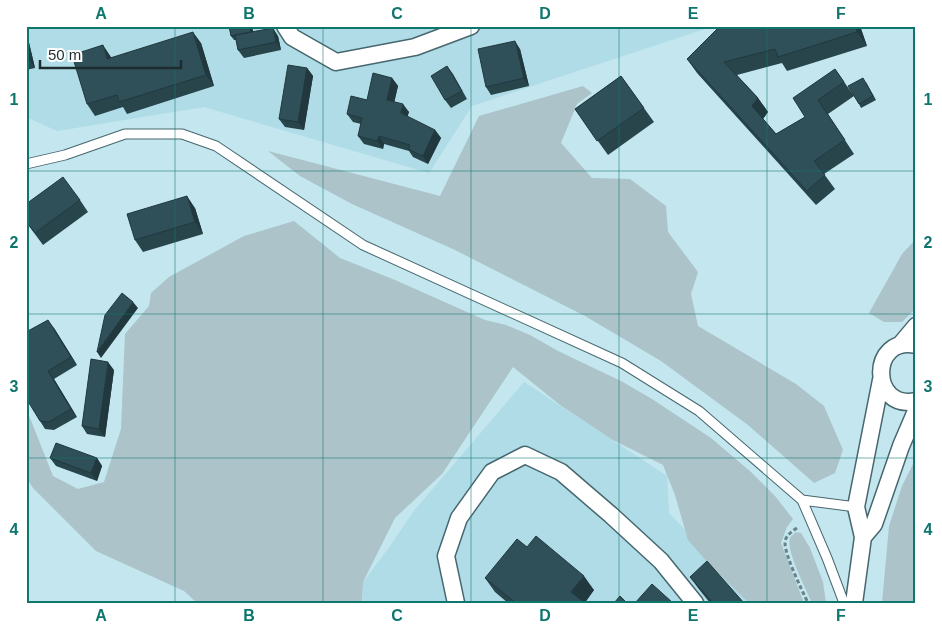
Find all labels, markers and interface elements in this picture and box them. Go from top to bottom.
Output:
text: A [95,5,107,22]
text: B [243,5,255,22]
text: C [391,5,403,22]
text: D [539,5,551,22]
text: E [688,5,699,22]
text: F [836,5,846,22]
scale bar [40,38,181,70]
text: 50 m [48,46,81,63]
text: 1 [10,91,19,108]
text: 1 [924,91,933,108]
text: 2 [10,234,19,251]
text: 2 [924,234,933,251]
text: 3 [10,378,19,395]
text: 3 [924,378,933,395]
text: 4 [10,521,19,538]
text: 4 [924,521,933,538]
text: A [95,607,107,624]
text: B [243,607,255,624]
text: C [391,607,403,624]
text: D [539,607,551,624]
text: E [688,607,699,624]
text: F [836,607,846,624]

